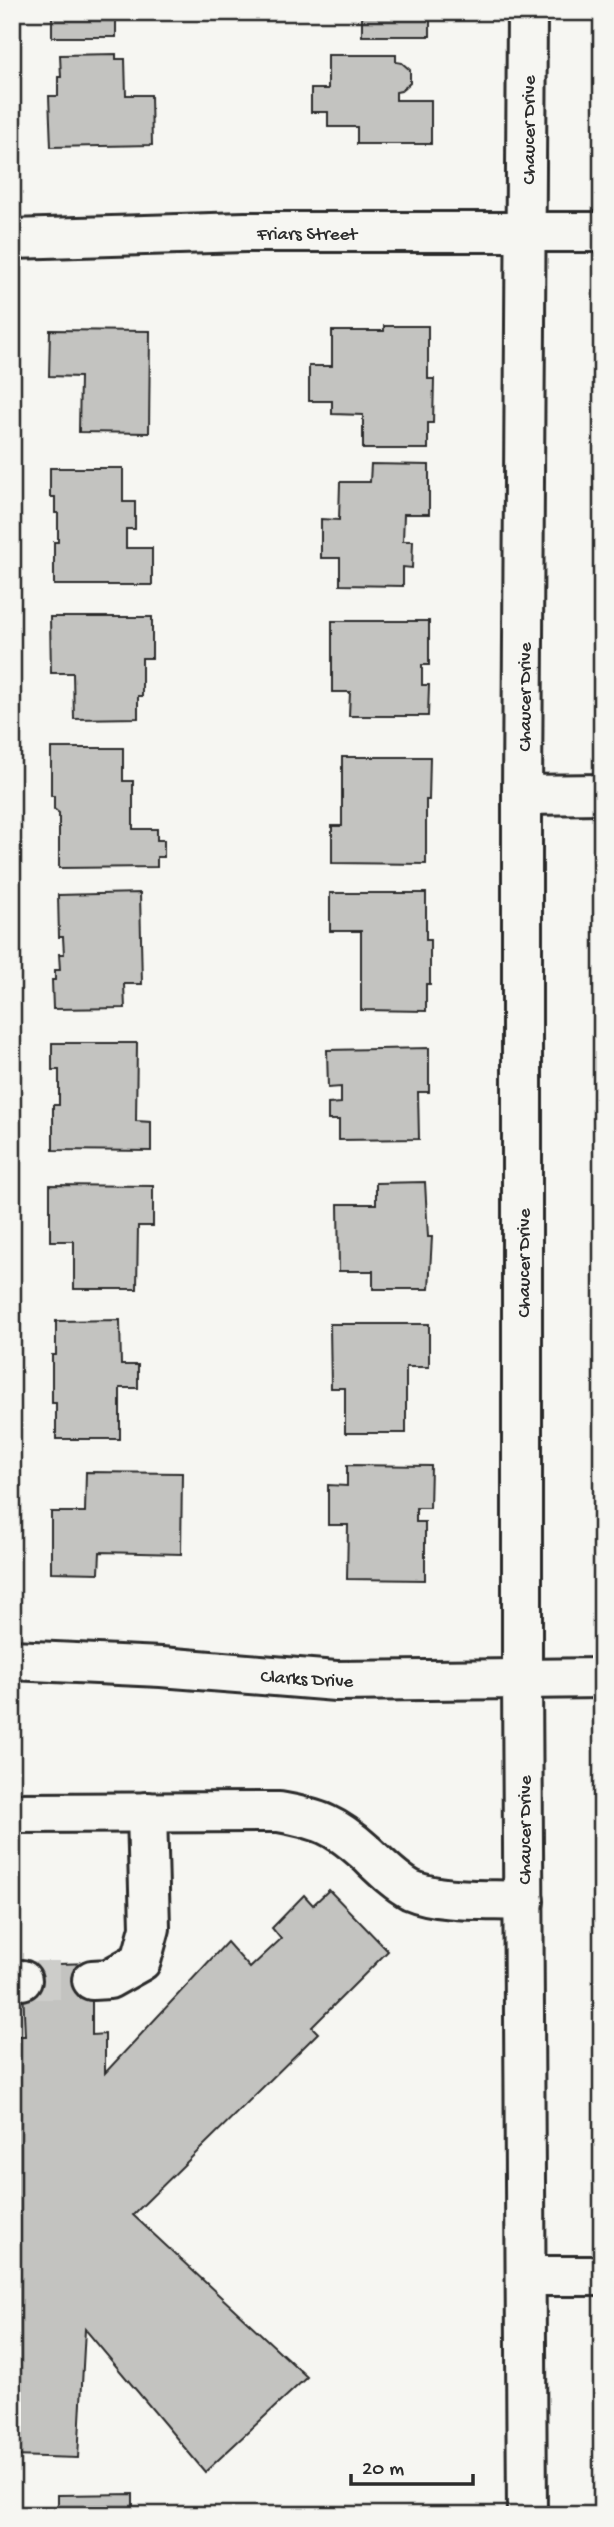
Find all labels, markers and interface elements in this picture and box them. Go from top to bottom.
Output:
street label: Chaucer Drive [519,75,542,184]
street label: Friars Street [256,224,359,247]
street label: Chaucer Drive [515,642,538,751]
street label: Chaucer Drive [514,1208,537,1317]
street label: Clarks Drive [260,1667,354,1694]
street label: Chaucer Drive [515,1775,538,1884]
scale bar [351,2443,474,2487]
text: 20 m [362,2458,404,2483]

